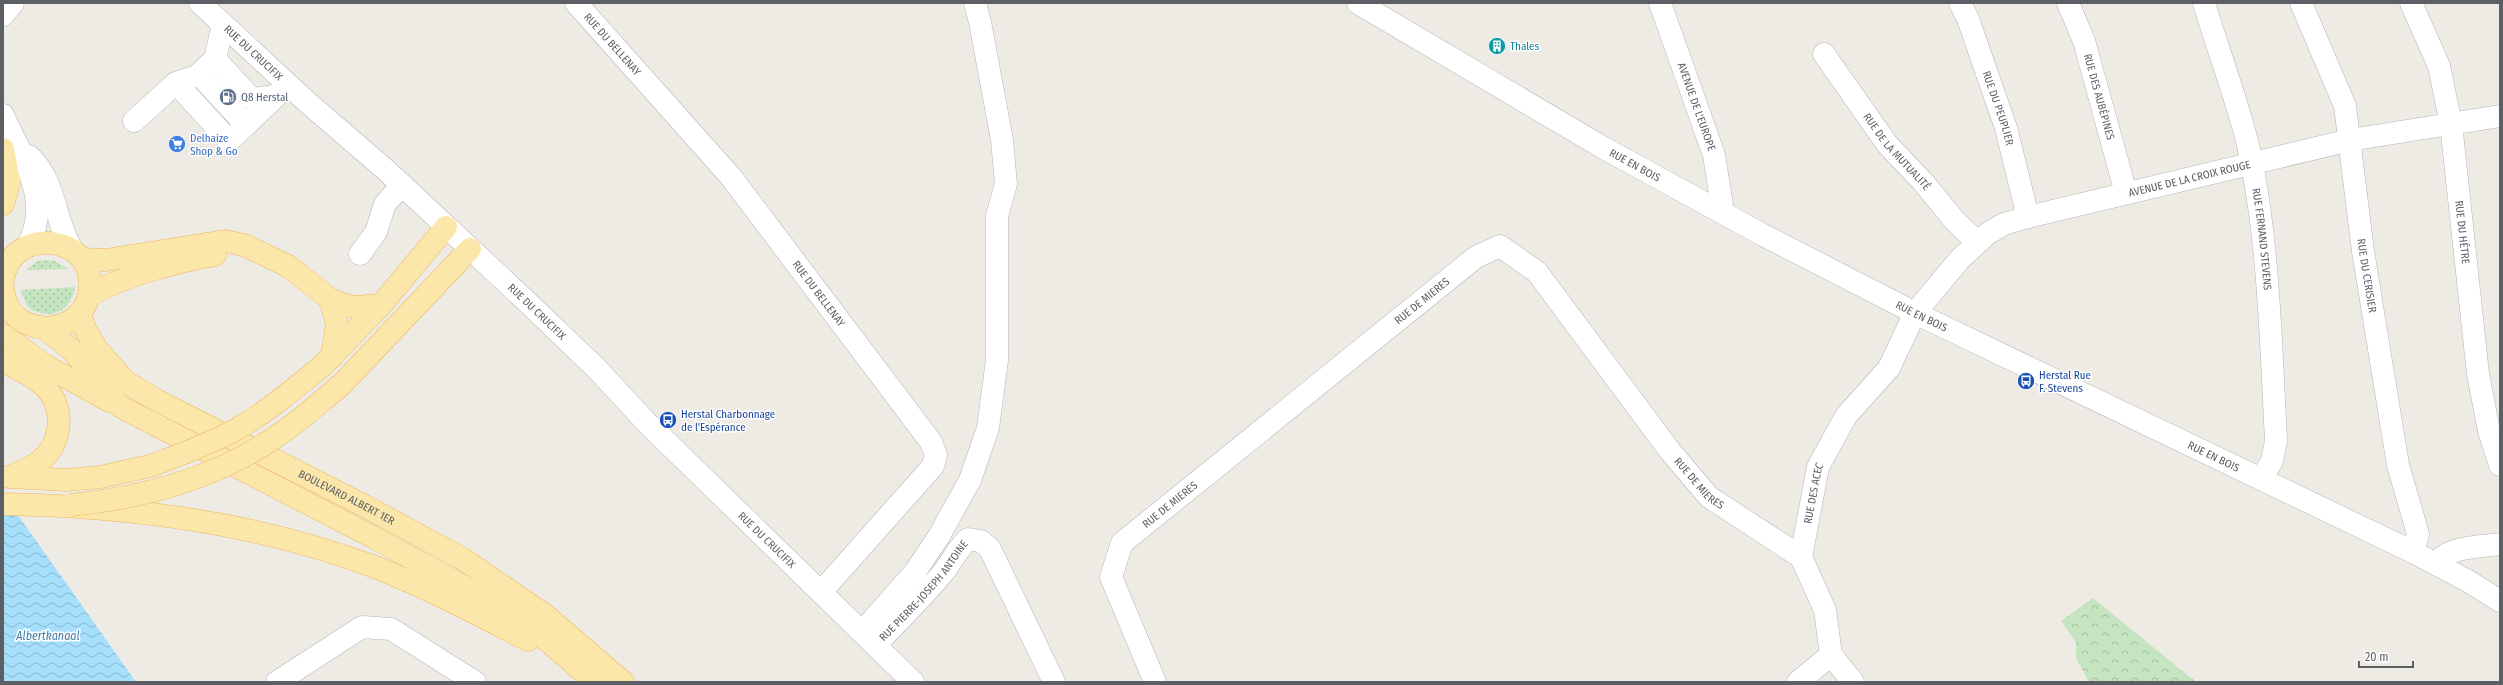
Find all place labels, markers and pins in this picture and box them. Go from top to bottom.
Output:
building icon: Thales [1487,36,1507,56]
place label: Thales [1510,40,1539,53]
fuel station icon: Q8 Herstal [218,87,238,107]
place label: Q8 Herstal [241,91,288,104]
place label: Delhaize Shop & Go [190,132,238,158]
supermarket icon: Delhaize Shop & Go [167,134,187,154]
place label: Herstal Rue F. Stevens [2039,369,2091,395]
bus stop icon: Herstal Rue F. Stevens [2016,371,2036,391]
place label: Herstal Charbonnage de l'Espérance [681,408,775,434]
bus stop icon: Herstal Charbonnage de l'Espérance [658,410,678,430]

